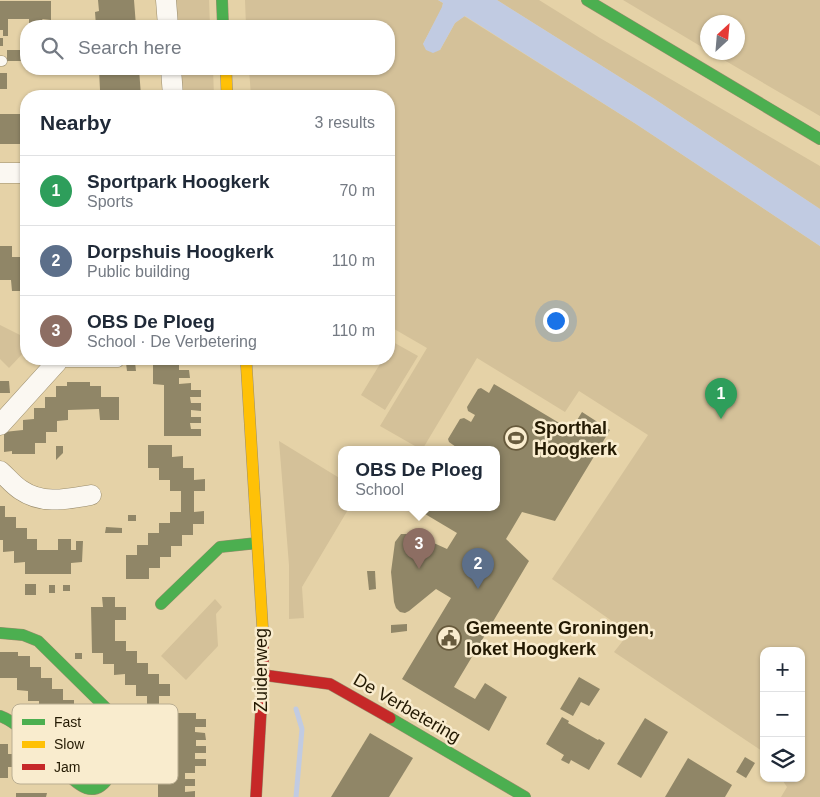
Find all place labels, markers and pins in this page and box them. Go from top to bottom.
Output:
pin: 1 [705,378,737,419]
place label: Sporthal Hoogkerk [534,418,618,459]
sports icon: Sporthal Hoogkerk [503,425,529,451]
pin: 3 [403,528,435,569]
pin: 2 [462,548,494,589]
place label: Gemeente Groningen, loket Hoogkerk [466,618,654,659]
public building icon: Gemeente Groningen, loket Hoogkerk [436,625,462,651]

